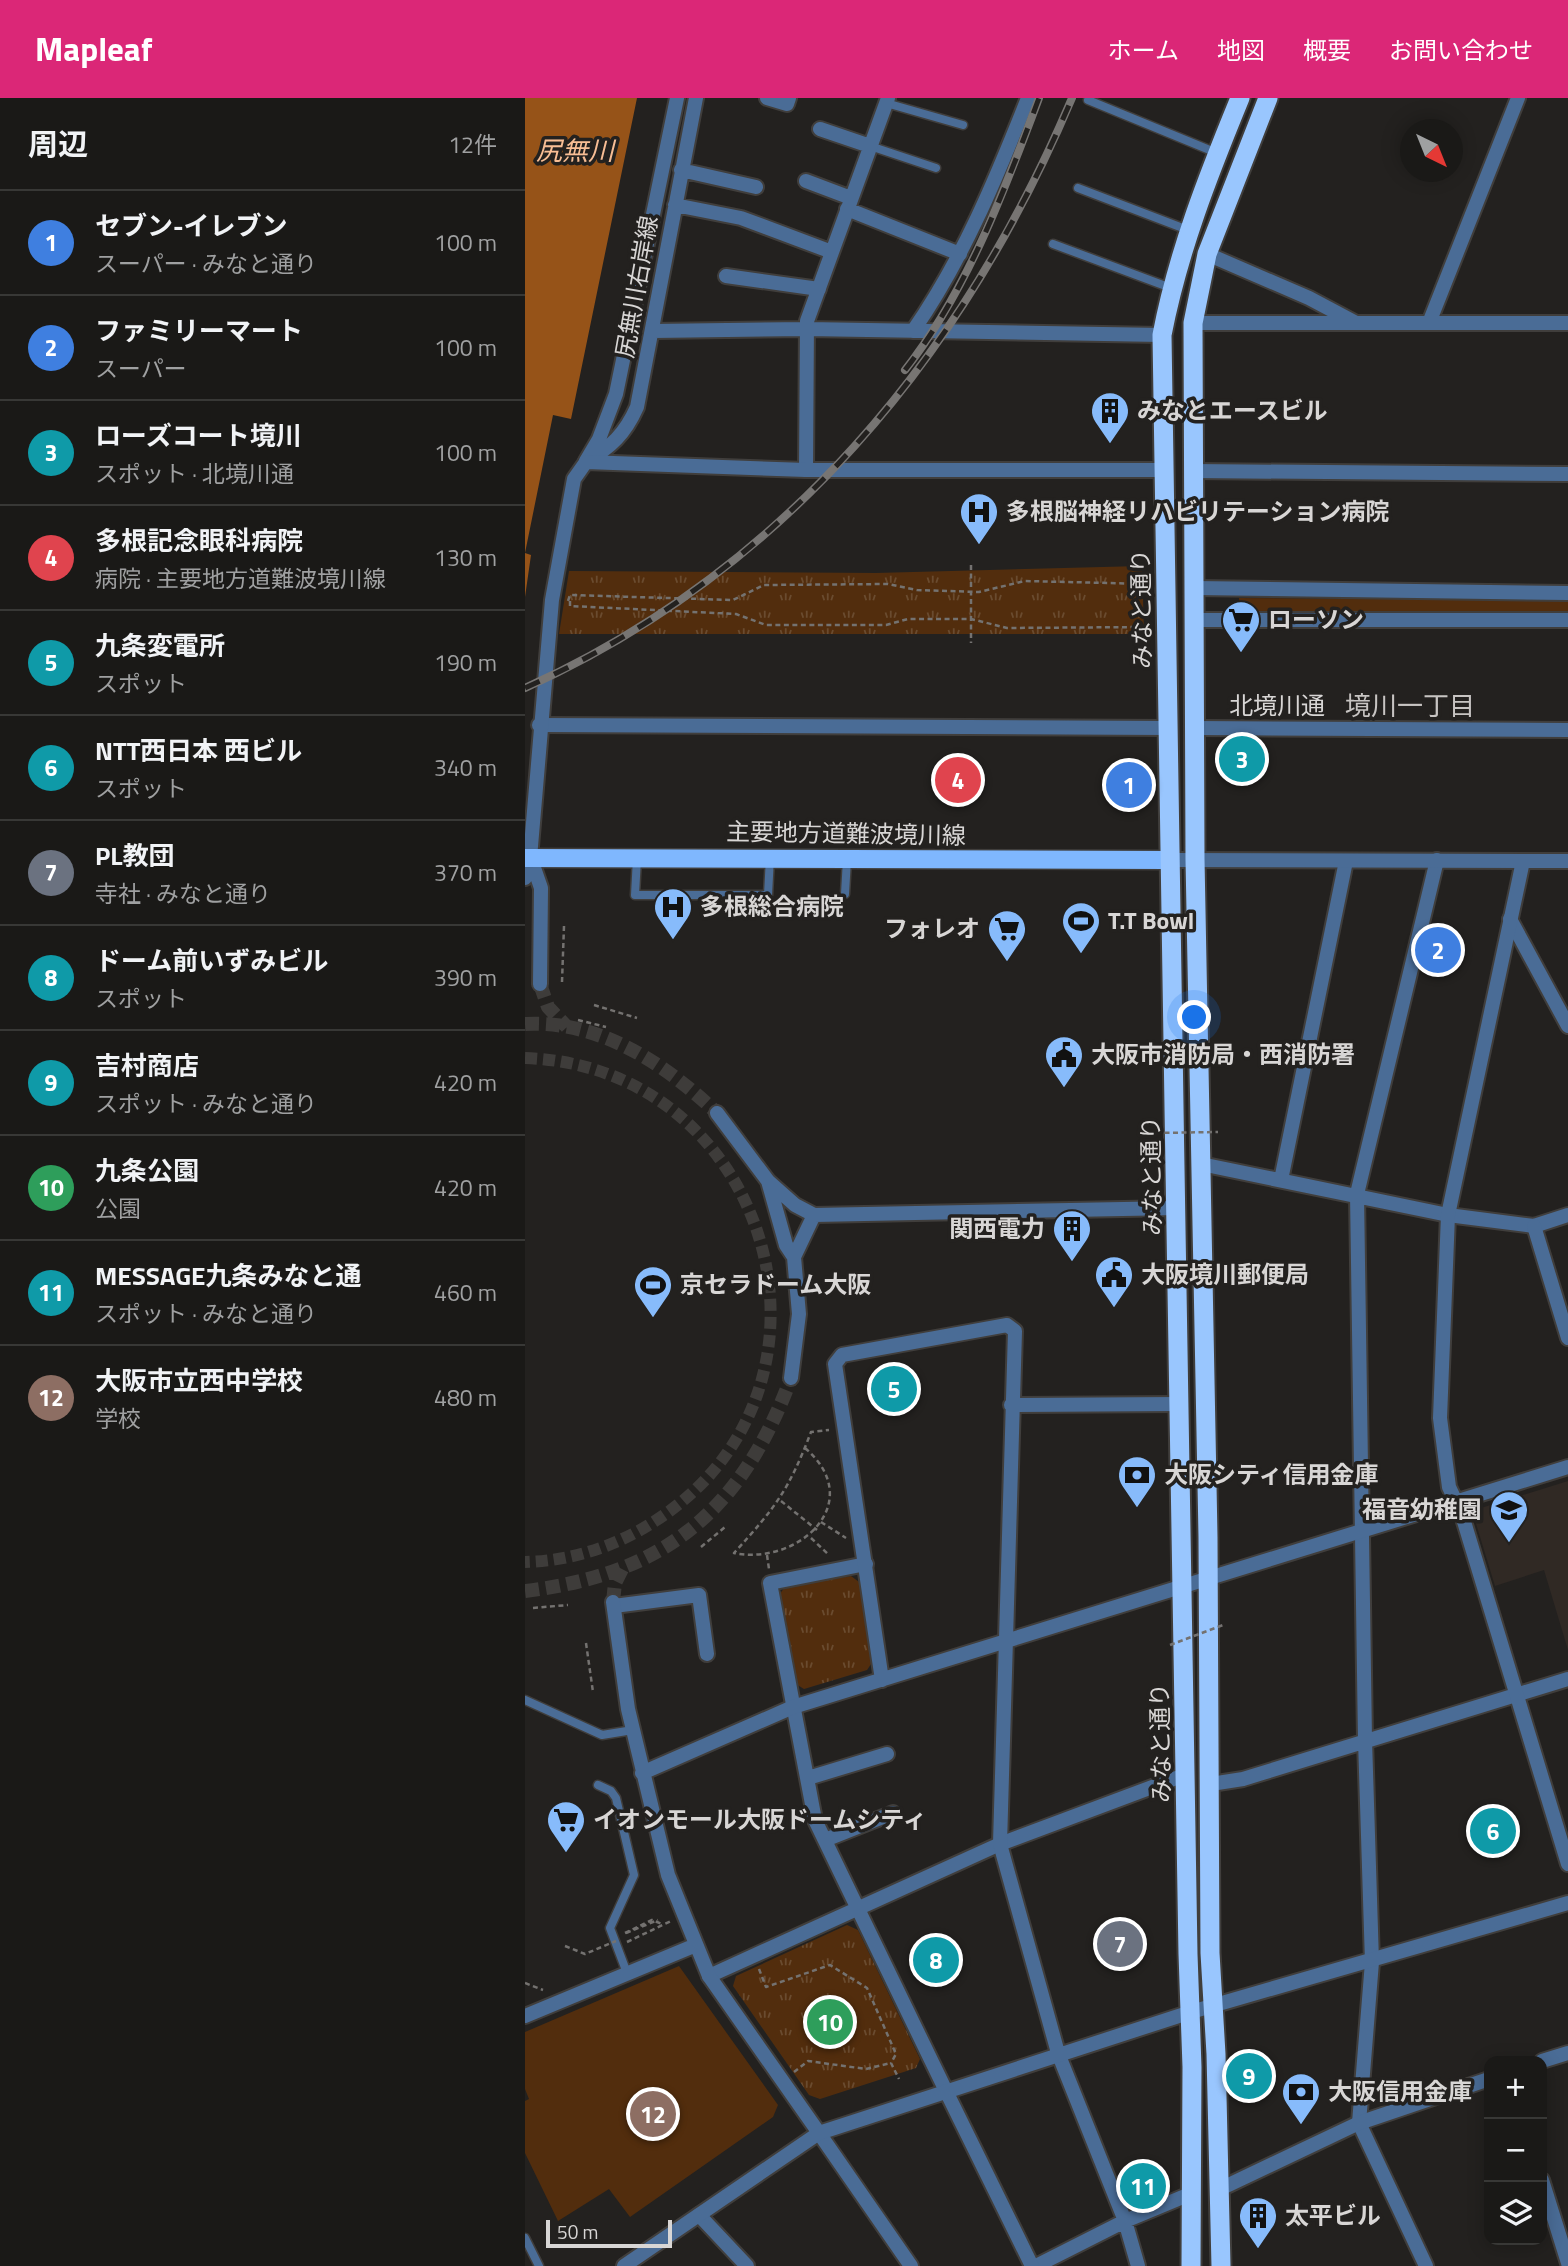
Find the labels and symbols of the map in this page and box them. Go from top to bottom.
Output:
north arrow [1400,119,1463,182]
water label: 尻無川 [536,131,617,170]
street label: 尻無川右岸線 [606,213,666,361]
building icon: みなとエースビル [1089,390,1131,445]
place label: みなとエースビル [1137,392,1328,428]
hospital icon: 多根脳神経リハビリテーション病院 [958,491,1000,546]
place label: 多根脳神経リハビリテーション病院 [1006,493,1390,529]
street label: みなと通り [1122,549,1160,669]
supermarket icon: ローソン [1220,599,1262,654]
place label: ローソン [1268,601,1364,637]
district label: 境川一丁目 [1345,686,1475,725]
street label: 北境川通 [1229,687,1325,723]
pin: 3 [1219,733,1265,785]
pin: 4 [935,754,981,806]
pin: 1 [1106,759,1152,811]
street label: 主要地方道難波境川線 [726,813,966,853]
hospital icon: 多根総合病院 [652,886,694,941]
place label: 多根総合病院 [700,888,844,924]
sports icon: T.T Bowl [1060,900,1102,955]
place label: T.T Bowl [1108,902,1194,938]
supermarket icon: フォレオ [986,908,1028,963]
place label: フォレオ [884,910,980,946]
pin: 2 [1415,924,1461,976]
your location [1177,1000,1211,1034]
public building icon: 大阪市消防局・西消防署 [1043,1034,1085,1089]
place label: 大阪市消防局・西消防署 [1091,1036,1355,1072]
street label: みなと通り [1132,1116,1170,1236]
building icon: 関西電力 [1051,1208,1093,1263]
place label: 関西電力 [949,1210,1045,1246]
public building icon: 大阪境川郵便局 [1093,1254,1135,1309]
place label: 大阪境川郵便局 [1141,1256,1309,1292]
sports icon: 京セラドーム大阪 [632,1264,674,1319]
place label: 京セラドーム大阪 [680,1266,871,1302]
pin: 5 [871,1363,917,1415]
bank icon: 大阪シティ信用金庫 [1116,1454,1158,1509]
place label: 大阪シティ信用金庫 [1164,1456,1379,1492]
school or university icon: 福音幼稚園 [1488,1489,1530,1544]
place label: 福音幼稚園 [1362,1491,1482,1527]
street label: みなと通り [1141,1683,1179,1803]
supermarket icon: イオンモール大阪ドームシティ [545,1799,587,1854]
place label: イオンモール大阪ドームシティ [593,1801,927,1837]
pin: 6 [1470,1805,1516,1857]
pin: 7 [1097,1918,1143,1970]
pin: 8 [913,1934,959,1986]
pin: 10 [807,1996,853,2048]
pin: 9 [1226,2050,1272,2102]
bank icon: 大阪信用金庫 [1280,2071,1322,2126]
place label: 大阪信用金庫 [1328,2073,1472,2109]
pin: 12 [630,2088,676,2140]
pin: 11 [1120,2160,1166,2212]
building icon: 太平ビル [1237,2195,1279,2250]
place label: 太平ビル [1285,2197,1381,2233]
scale bar [546,2217,672,2249]

